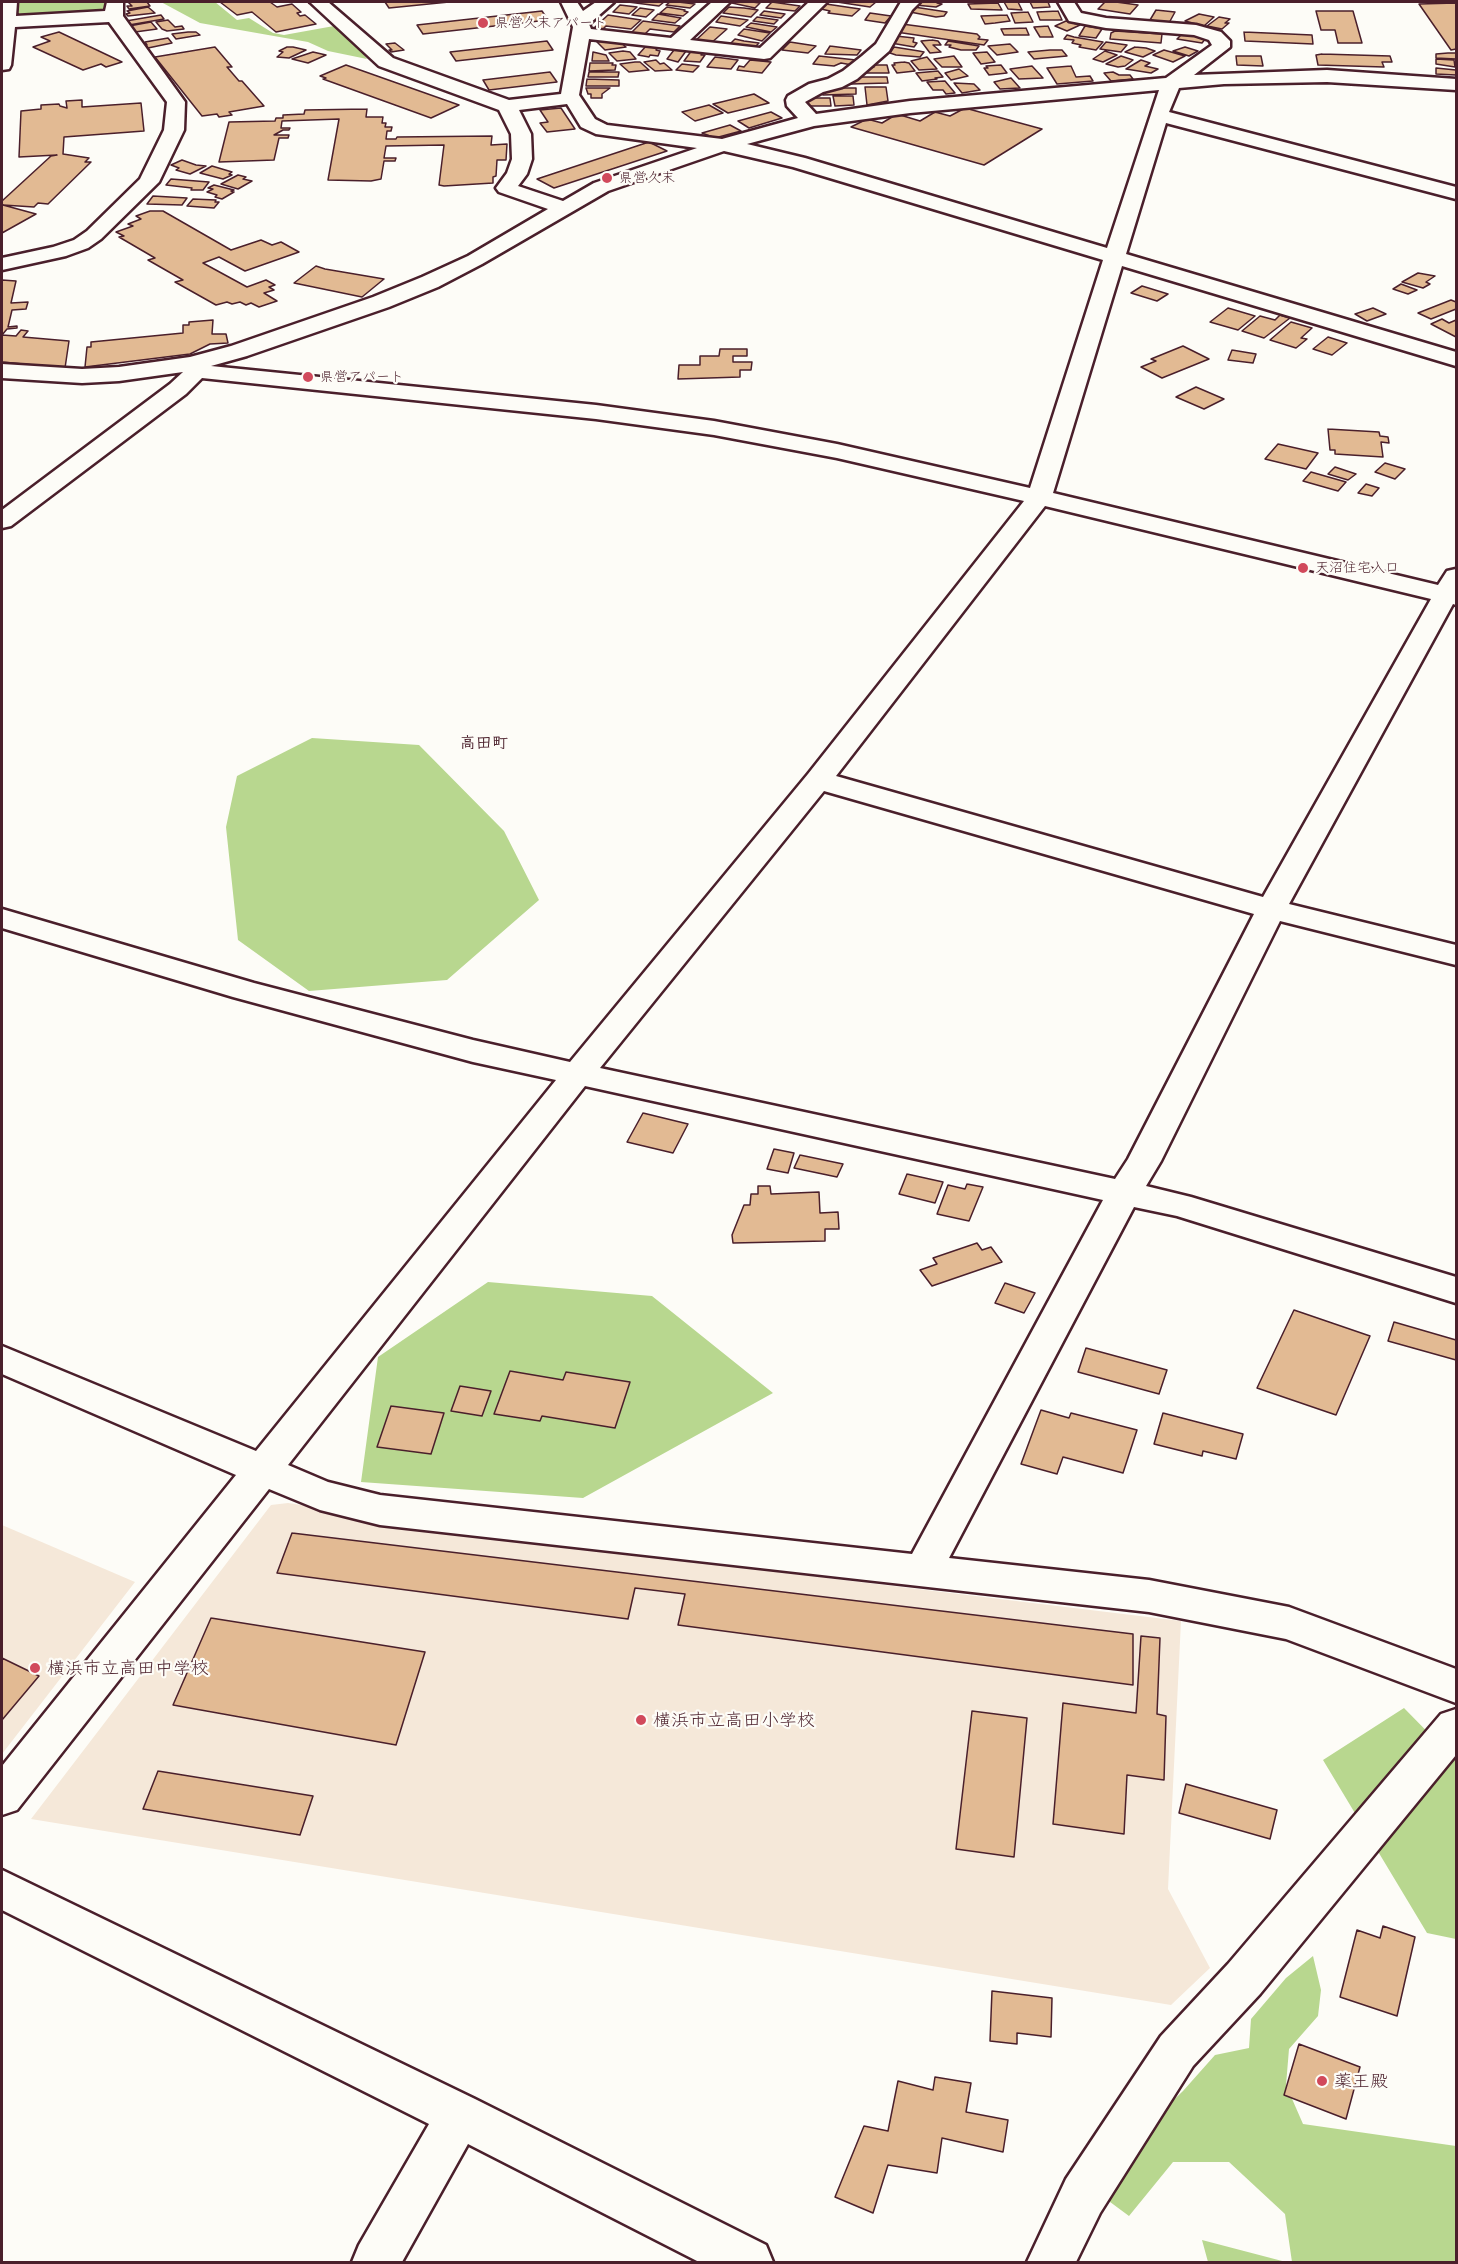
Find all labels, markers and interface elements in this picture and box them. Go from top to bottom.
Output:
place label: 県営久末アパート [495,15,607,31]
marker: 県営久末アパート [476,16,490,30]
place label: 県営久末 [619,170,675,186]
marker: 県営久末 [600,171,614,185]
place label: 県営アパート [320,369,404,385]
marker: 県営アパート [301,370,315,384]
place label: 天沼住宅入口 [1315,560,1399,576]
marker: 天沼住宅入口 [1296,561,1310,575]
district label: 高田町 [460,733,508,753]
place label: 横浜市立高田中学校 [47,1657,209,1679]
marker: 横浜市立高田中学校 [28,1661,42,1675]
place label: 横浜市立高田小学校 [653,1709,815,1731]
marker: 横浜市立高田小学校 [634,1713,648,1727]
place label: 薬王殿 [1334,2070,1388,2092]
marker: 薬王殿 [1315,2074,1329,2088]

